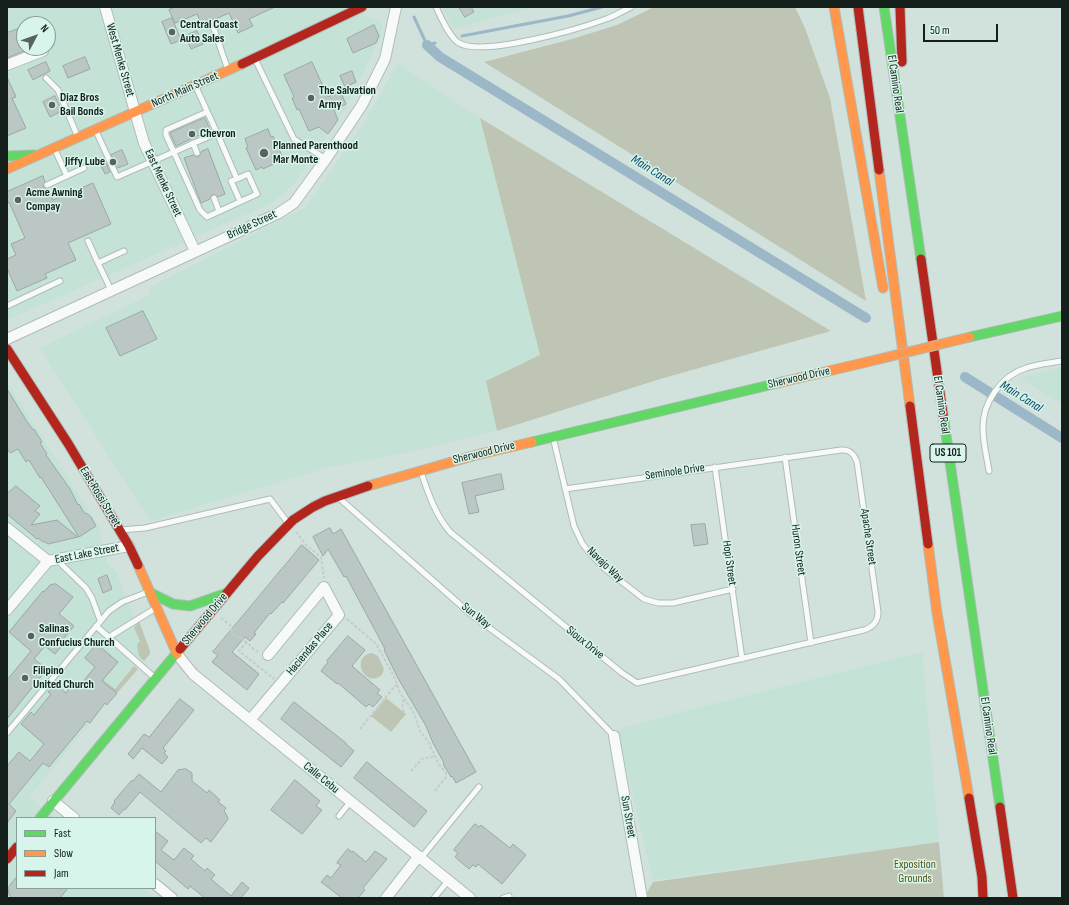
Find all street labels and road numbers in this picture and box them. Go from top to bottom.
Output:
street label: West Menke Street [103,22,137,98]
street label: El Camino Real [884,54,906,114]
street label: North Main Street [149,69,221,111]
street label: East Menke Street [141,147,185,219]
street label: Bridge Street [225,207,279,243]
street label: Sherwood Drive [767,364,831,392]
street label: El Camino Real [930,375,952,435]
street label: Sherwood Drive [452,438,516,468]
road number: US 101 [930,444,966,462]
street label: Seminole Drive [644,461,706,483]
street label: East Rossi Street [76,464,124,530]
street label: Apache Street [857,508,879,566]
street label: Huron Street [787,523,809,577]
street label: Hopi Street [719,539,739,587]
street label: East Lake Street [54,541,120,567]
street label: Navajo Way [584,544,626,586]
street label: Sherwood Drive [179,590,231,648]
street label: Sun Way [458,600,494,632]
street label: Haciendas Place [284,619,336,679]
street label: Sioux Drive [563,623,607,663]
street label: El Camino Real [977,696,999,756]
street label: Calle Cebu [300,759,342,797]
street label: Sun Street [617,795,639,839]

